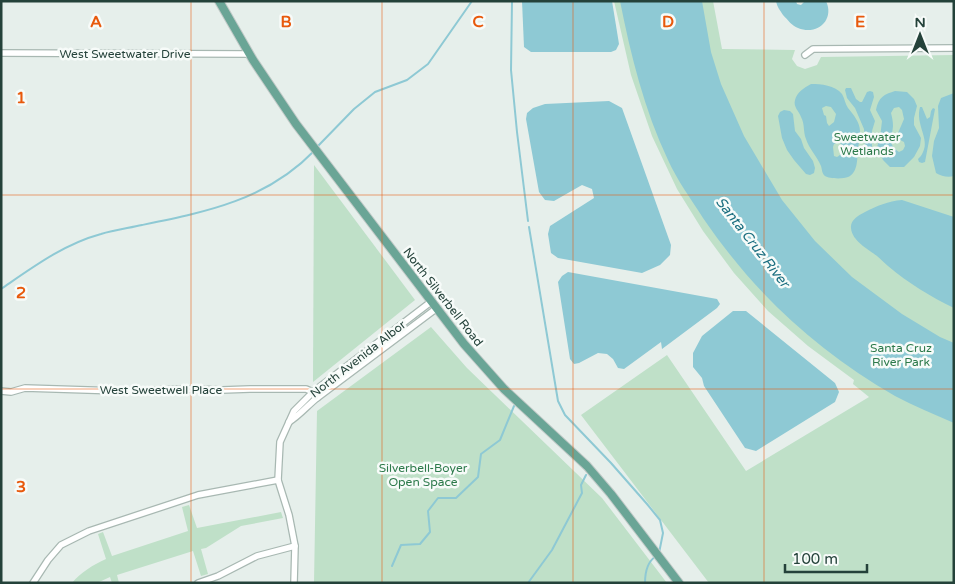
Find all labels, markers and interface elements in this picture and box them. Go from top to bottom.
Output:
north arrow [895,10,945,60]
text: A [90,12,102,32]
text: B [280,12,292,32]
text: C [472,12,484,32]
text: D [662,12,674,32]
text: E [855,12,865,32]
text: N [914,14,926,31]
street label: West Sweetwater Drive [60,47,191,61]
text: 1 [16,88,26,108]
park label: Sweetwater Wetlands [834,130,901,158]
water label: Santa Cruz River [712,194,794,292]
street label: North Silverbell Road [400,245,486,349]
text: 2 [16,283,26,303]
street label: North Avenida Albor [308,317,409,401]
park label: Santa Cruz River Park [870,341,932,369]
street label: West Sweetwell Place [100,383,222,397]
park label: Silverbell-Boyer Open Space [379,461,468,489]
text: 3 [16,477,26,497]
scale bar [785,542,868,574]
text: 100 m [792,550,838,568]

